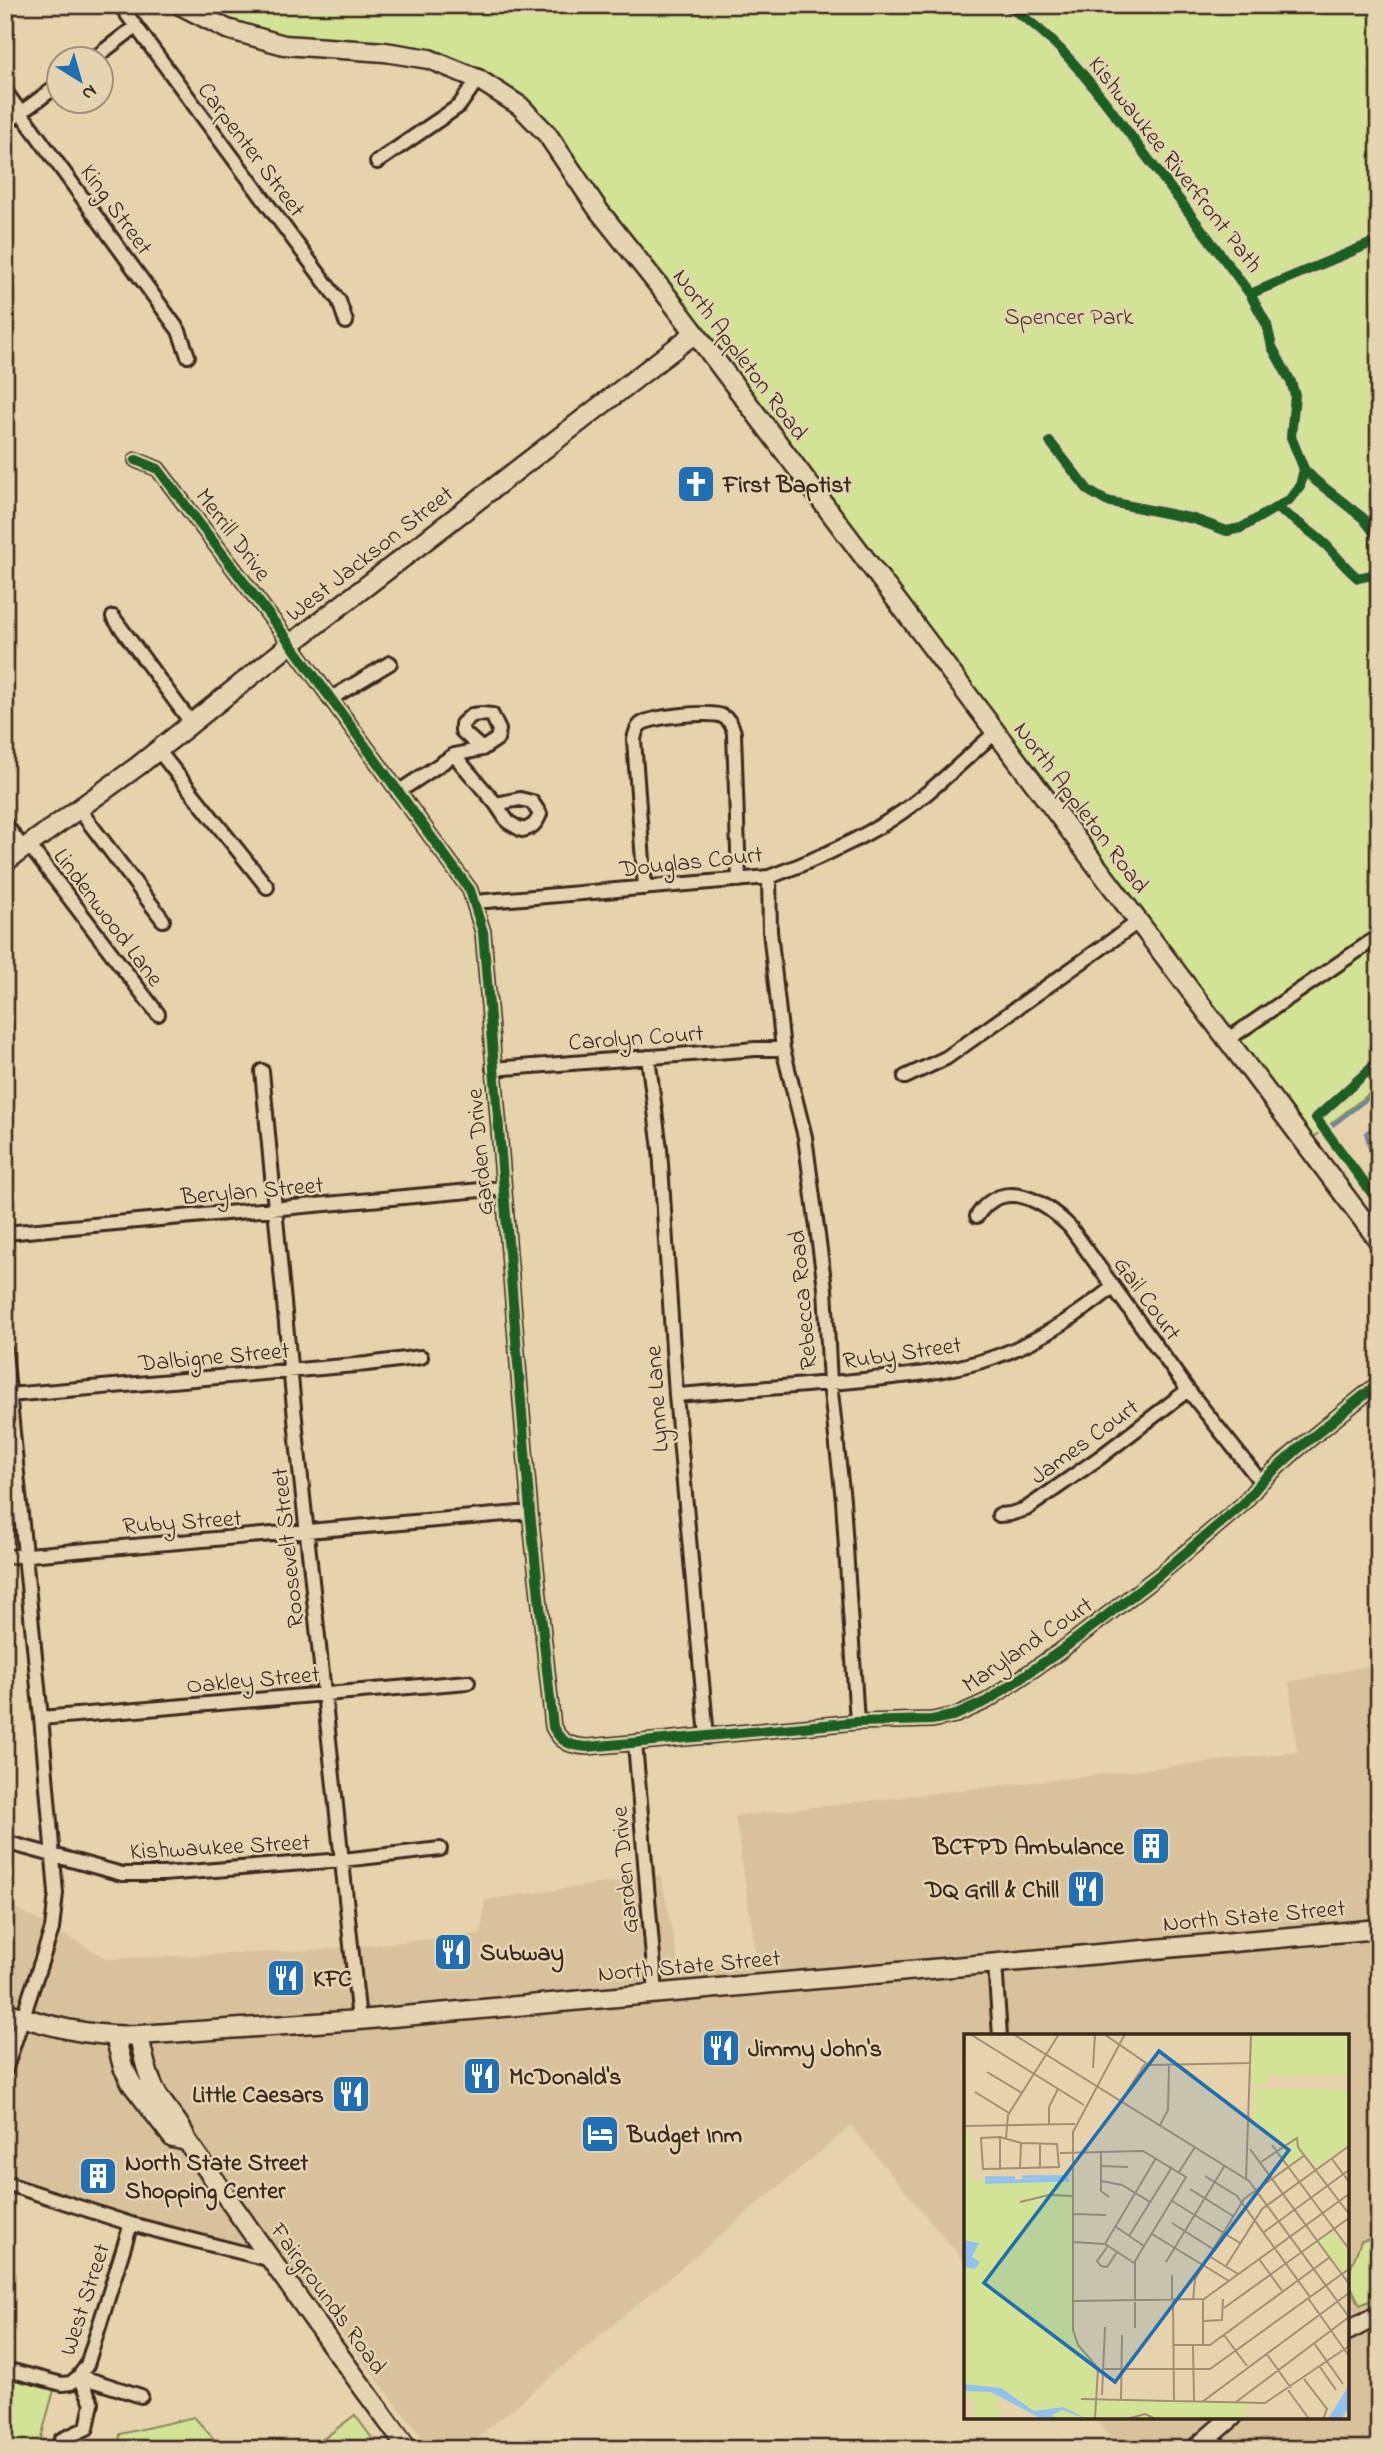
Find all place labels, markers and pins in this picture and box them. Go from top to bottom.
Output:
church icon: First Baptist [675,463,717,505]
place label: First Baptist [722,469,852,504]
building icon: BCFPD Ambulance [1130,1825,1172,1867]
place label: BCFPD Ambulance [932,1831,1125,1866]
restaurant icon: DQ Grill & Chill [1065,1868,1107,1910]
place label: DQ Grill & Chill [924,1874,1059,1909]
restaurant icon: Subway [432,1931,474,1973]
place label: Subway [480,1937,564,1973]
restaurant icon: KFC [265,1957,307,1999]
place label: KFC [313,1963,351,1998]
restaurant icon: Jimmy John's [700,2027,742,2069]
place label: Jimmy John's [748,2033,882,2069]
restaurant icon: McDonald's [461,2055,503,2097]
place label: McDonald's [509,2061,621,2096]
restaurant icon: Little Caesars [330,2073,372,2115]
place label: Little Caesars [192,2079,324,2114]
hotel icon: Budget Inm [579,2113,621,2155]
place label: Budget Inm [626,2119,742,2155]
place label: North State Street Shopping Center [125,2147,309,2211]
building icon: North State Street Shopping Center [77,2155,119,2197]

